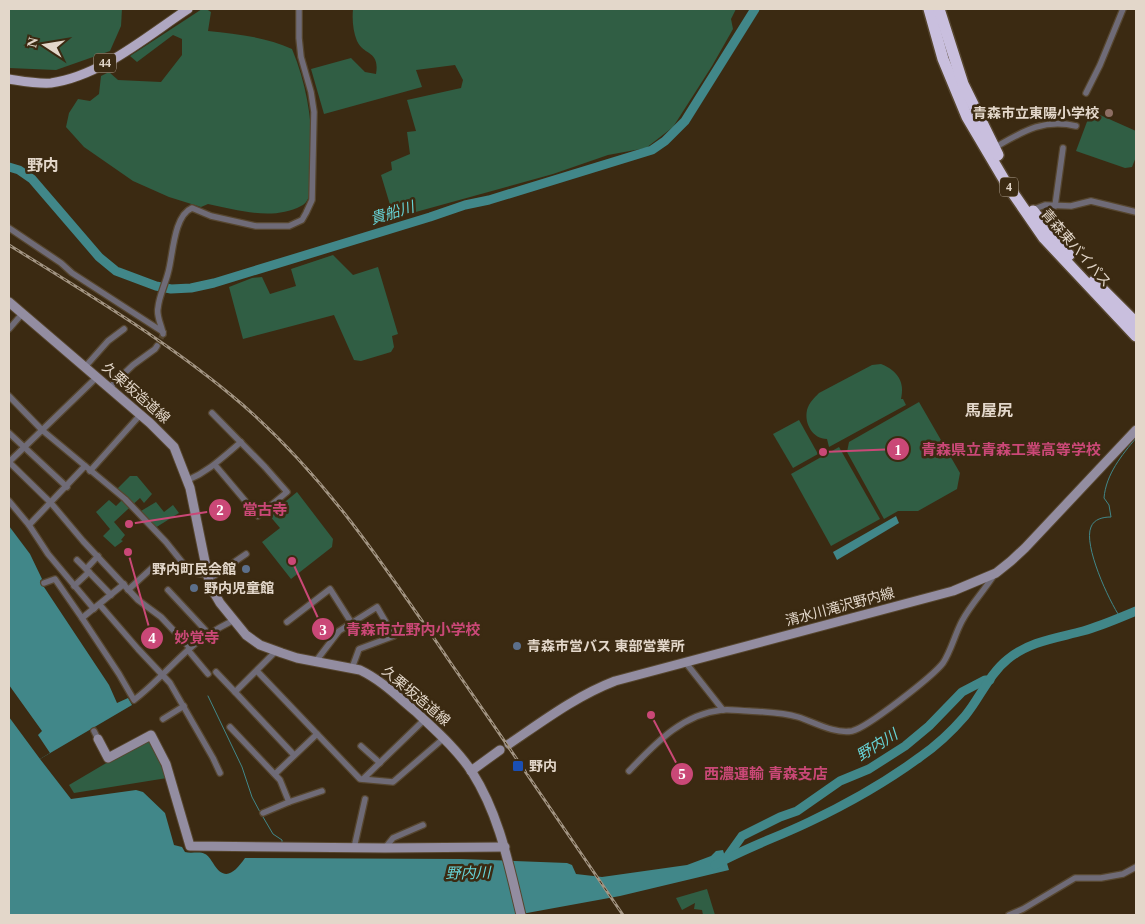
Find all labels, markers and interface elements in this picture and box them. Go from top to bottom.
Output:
north arrow [20,20,70,70]
text: N [24,36,41,49]
road number: 44 [94,54,116,72]
place label: 青森市立東陽小学校 [973,106,1099,121]
marker: 青森市立東陽小学校 [1103,107,1115,119]
district label: 野内 [27,157,59,174]
road number: 4 [1000,178,1018,196]
water label: 貴船川 [368,198,418,227]
street label: 青森東バイパス [1038,206,1114,290]
street label: 久栗坂造道線 [99,360,173,426]
district label: 馬屋尻 [965,402,1013,419]
callout: 青森県立青森工業高等学校 [886,434,1111,464]
text: 1 [894,442,902,458]
text: 青森県立青森工業高等学校 [921,442,1101,458]
callout: 當古寺 [207,495,297,525]
text: 2 [216,502,224,518]
text: 當古寺 [242,502,288,518]
place label: 野内町民会館 [152,562,236,577]
marker: 野内町民会館 [240,563,252,575]
place label: 野内児童館 [204,581,274,596]
marker: 野内児童館 [188,582,200,594]
street label: 清水川滝沢野内線 [784,585,896,629]
callout: 青森市立野内小学校 [311,614,491,644]
text: 3 [319,622,327,638]
text: 青森市立野内小学校 [345,622,481,638]
callout: 妙覚寺 [139,623,229,653]
text: 4 [148,630,156,646]
text: 妙覚寺 [174,630,220,646]
place label: 青森市営バス 東部営業所 [527,639,685,654]
marker: 青森市営バス 東部営業所 [511,640,523,652]
street label: 久栗坂造道線 [379,663,453,729]
water label: 野内川 [854,725,902,764]
marker: 野内 [511,759,525,773]
place label: 野内 [529,759,557,774]
callout: 西濃運輸 青森支店 [669,759,838,789]
text: 西濃運輸 青森支店 [704,765,828,782]
text: 5 [678,766,686,782]
water label: 野内川 [445,865,493,881]

